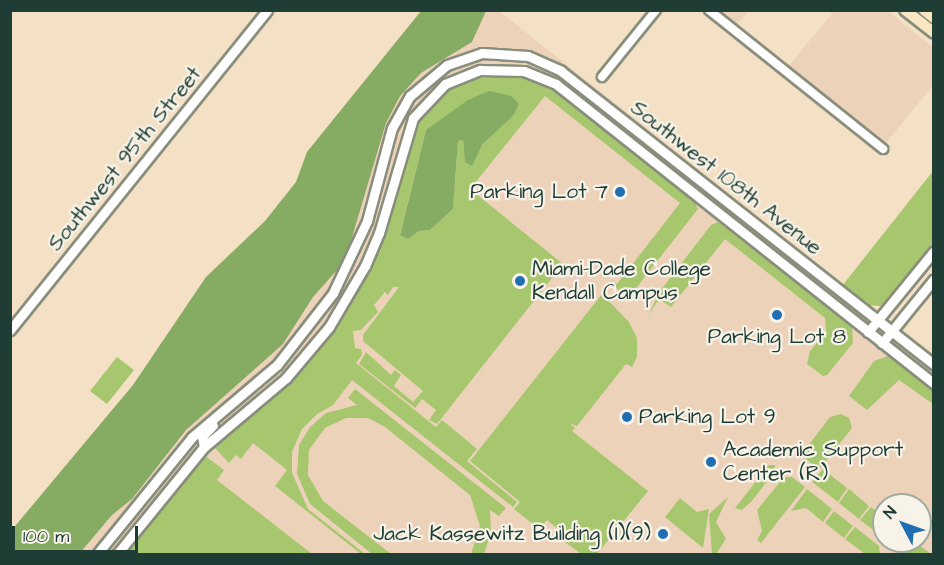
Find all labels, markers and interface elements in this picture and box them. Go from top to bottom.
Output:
street label: Southwest 95th Street [43,62,207,256]
street label: Southwest 108th Avenue [625,96,827,260]
place label: Parking Lot 7 [470,179,608,205]
marker: Parking Lot 7 [613,185,627,199]
place label: Miami-Dade College Kendall Campus [532,256,711,306]
marker: Miami-Dade College Kendall Campus [513,274,527,288]
marker: Parking Lot 8 [770,308,784,322]
place label: Parking Lot 8 [708,324,846,350]
place label: Parking Lot 9 [639,404,776,430]
marker: Parking Lot 9 [620,410,634,424]
place label: Academic Support Center (R) [723,437,903,487]
marker: Academic Support Center (R) [704,455,718,469]
north arrow [872,493,932,553]
text: N [878,502,902,524]
scale bar [15,514,141,552]
place label: Jack Kassewitz Building (I)(9) [373,521,651,547]
text: 100 m [23,524,69,549]
marker: Jack Kassewitz Building (I)(9) [656,527,670,541]

